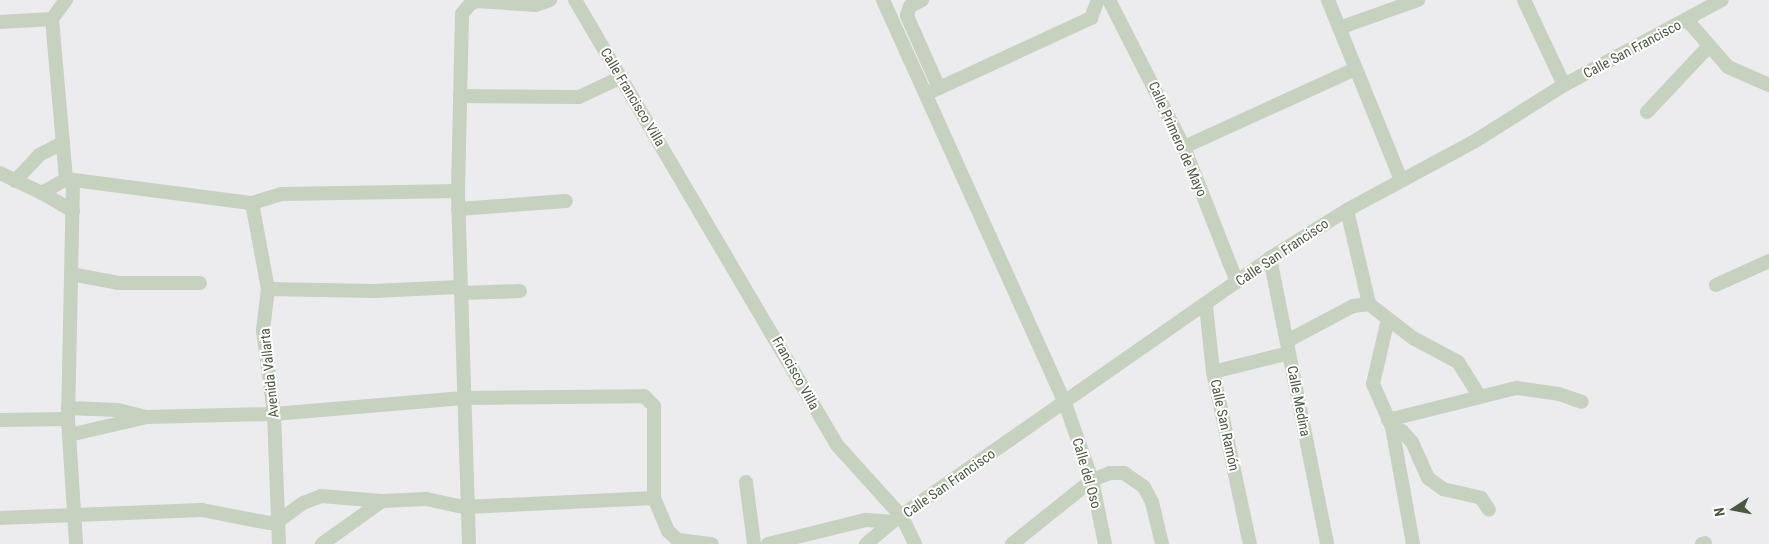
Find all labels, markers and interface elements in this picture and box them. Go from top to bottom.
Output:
street label: Calle San Francisco [1580,16,1684,82]
street label: Calle Francisco Villa [597,45,669,149]
street label: Calle Primero de Mayo [1145,79,1211,199]
street label: Calle San Francisco [1232,215,1332,289]
street label: Avenida Vallarta [256,327,282,419]
street label: Francisco Villa [769,334,823,412]
street label: Calle Medina [1284,364,1314,438]
street label: Calle San Ramón [1207,378,1243,472]
street label: Calle del Oso [1069,436,1105,510]
street label: Calle San Francisco [900,445,998,521]
north arrow [1709,484,1759,534]
text: N [1711,506,1728,518]

